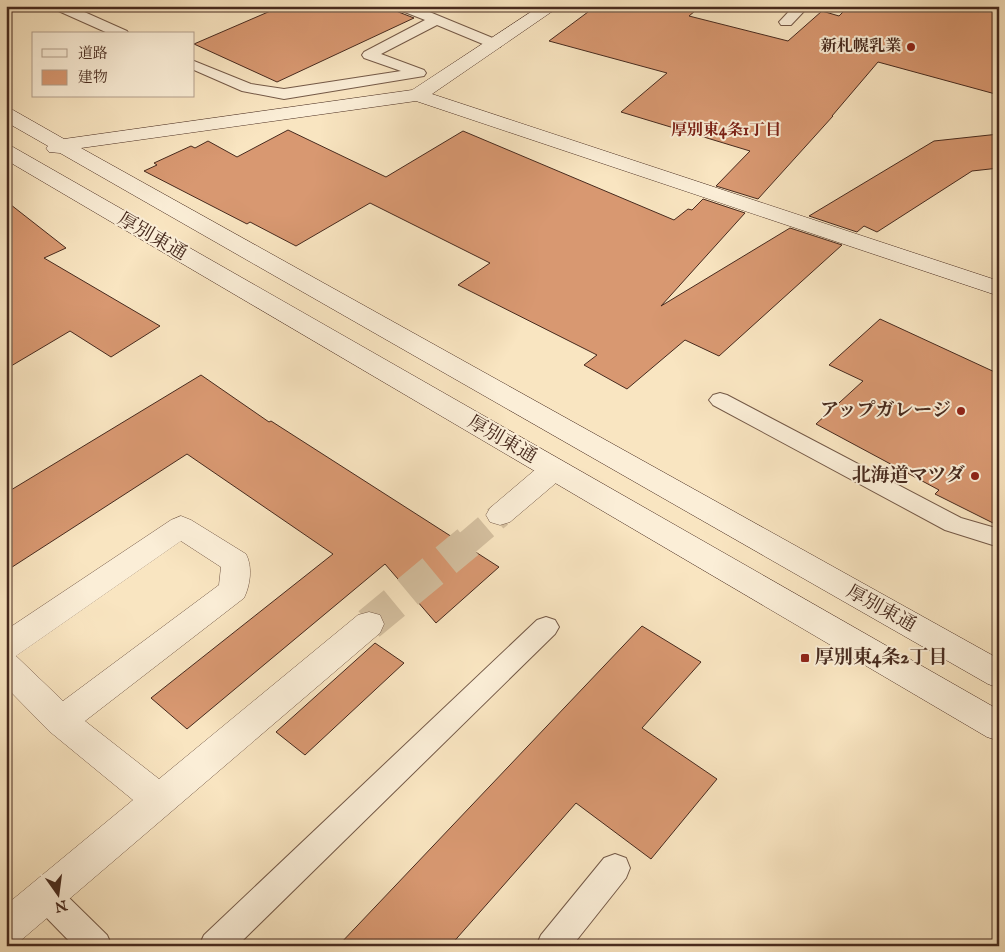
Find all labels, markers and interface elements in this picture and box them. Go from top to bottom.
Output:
legend [32,32,195,98]
place label: 新札幌乳業 [820,37,901,57]
marker: 新札幌乳業 [905,41,917,53]
text: 道路 [78,44,108,63]
text: 建物 [78,68,108,87]
district label: 厚別東4条1丁目 [671,121,781,141]
street label: 厚別東通 [113,208,191,266]
place label: アップガレージ [820,399,951,423]
marker: アップガレージ [955,405,967,417]
street label: 厚別東通 [463,411,541,469]
place label: 北海道マツダ [852,464,965,488]
marker: 北海道マツダ [969,470,981,482]
street label: 厚別東通 [842,580,920,638]
place label: 厚別東4条2丁目 [815,646,947,670]
marker: 厚別東4条2丁目 [799,652,811,664]
north arrow [32,870,82,920]
text: N [53,895,70,916]

